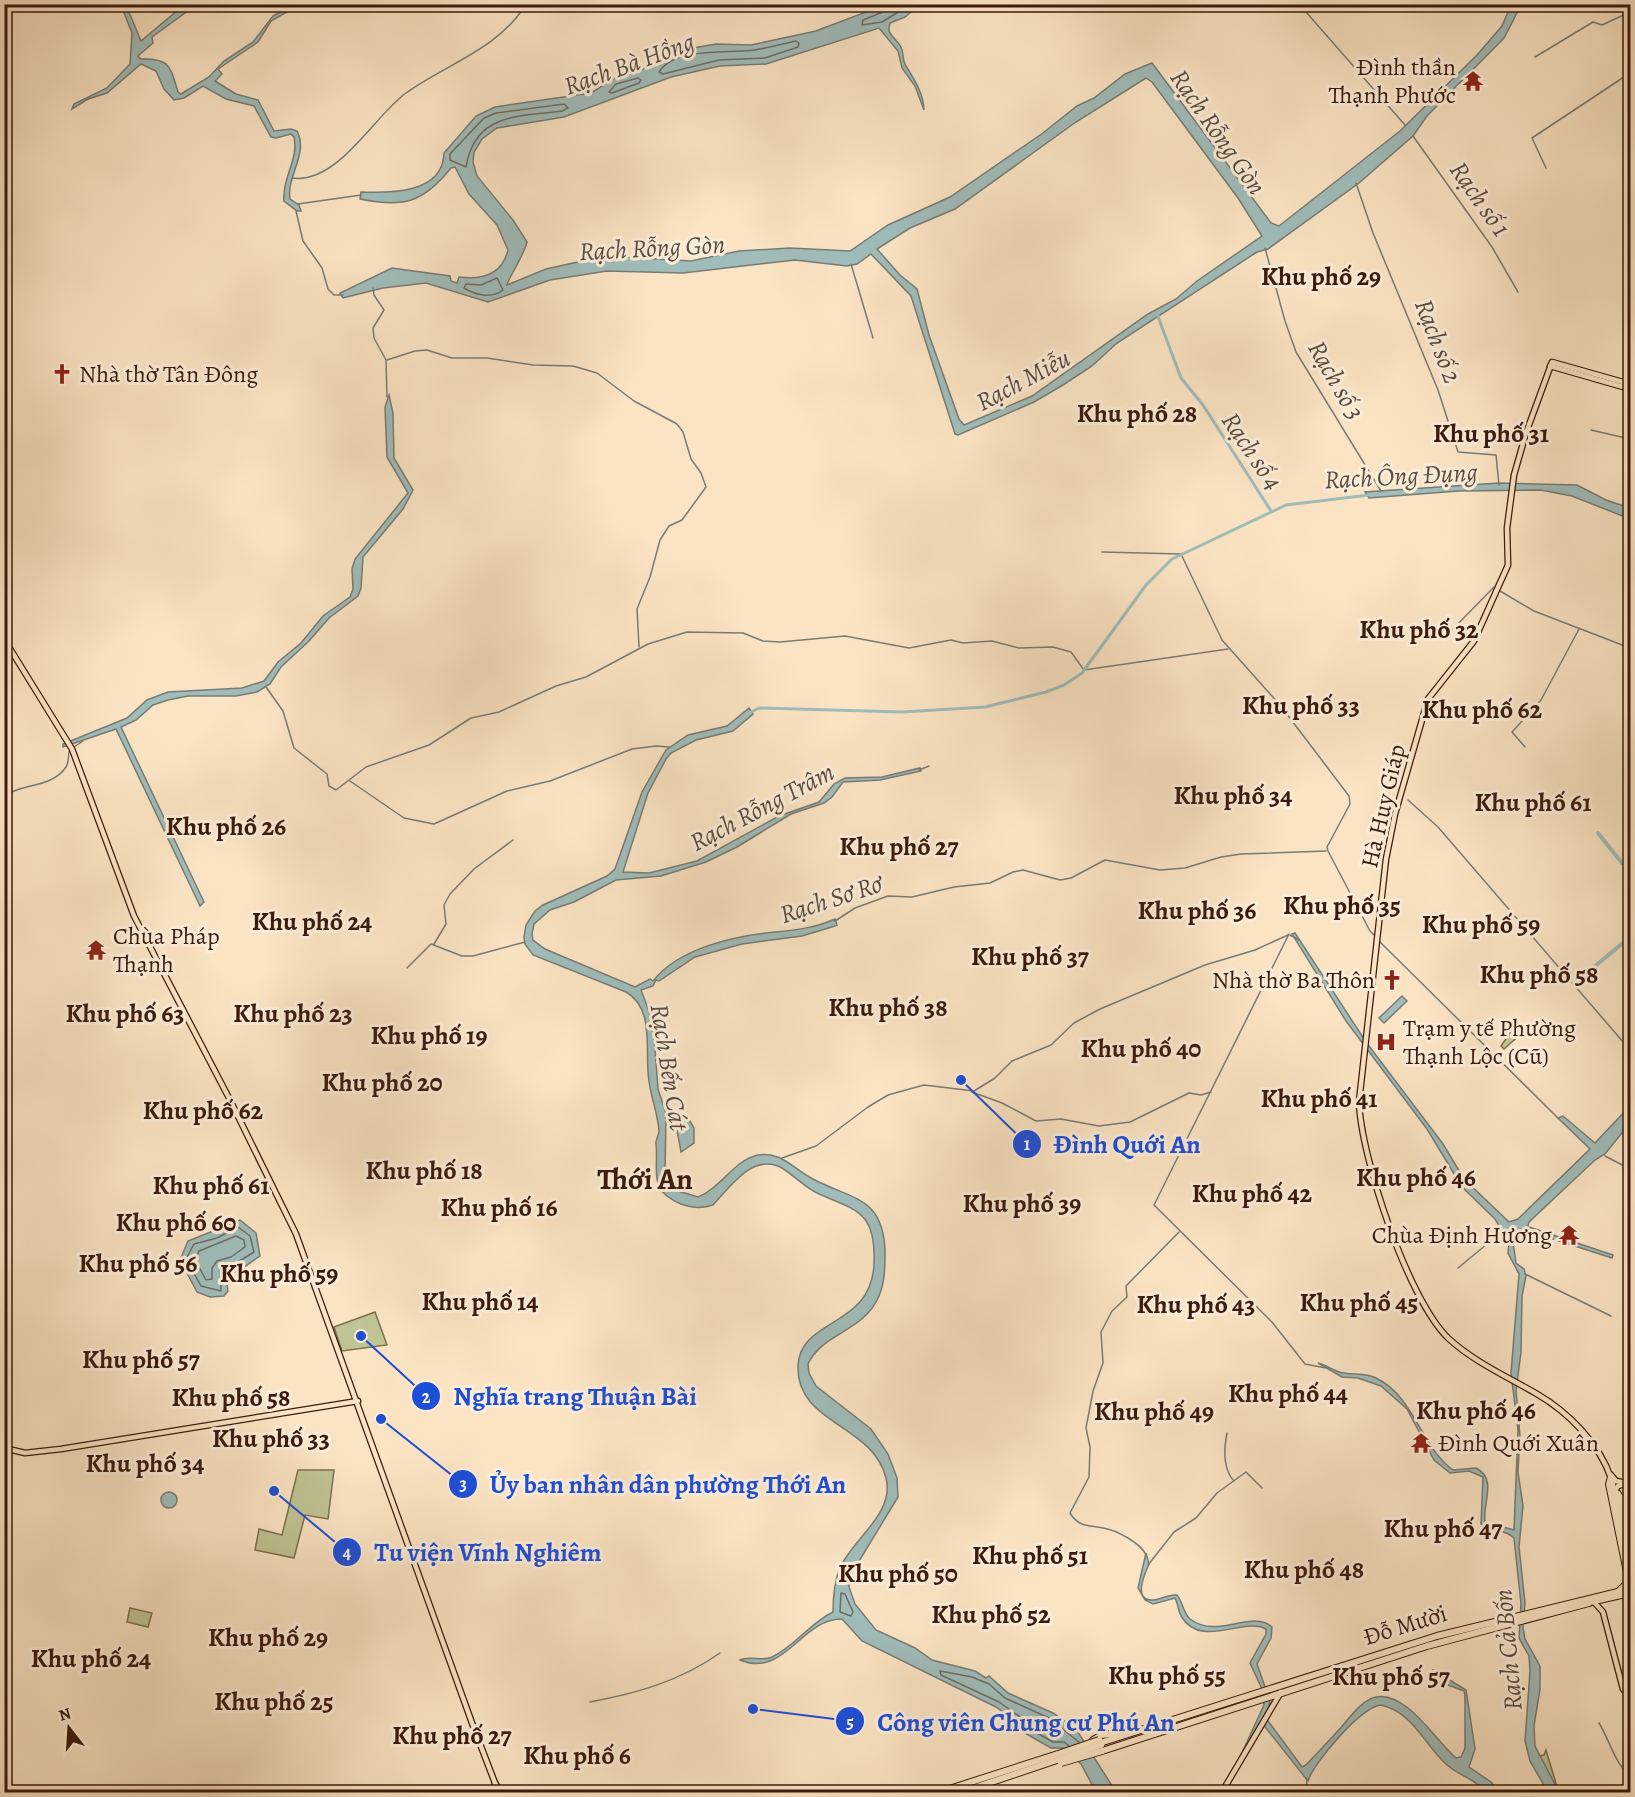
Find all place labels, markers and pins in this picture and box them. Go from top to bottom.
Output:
place label: Đình thần Thạnh Phước [1328,51,1456,111]
temple icon: Đình thần Thạnh Phước [1461,69,1485,93]
place label: Nhà thờ Tân Đông [79,358,258,390]
church icon: Nhà thờ Tân Đông [50,362,74,386]
place label: Chùa Pháp Thạnh [113,920,220,980]
temple icon: Chùa Pháp Thạnh [84,938,108,962]
place label: Nhà thờ Ba Thôn [1212,964,1375,996]
church icon: Nhà thờ Ba Thôn [1380,968,1404,992]
place label: Trạm y tế Phường Thạnh Lộc (Cũ) [1403,1012,1576,1072]
hospital icon: Trạm y tế Phường Thạnh Lộc (Cũ) [1374,1030,1398,1054]
callout: Đình Quới An [1012,1122,1213,1166]
place label: Chùa Định Hương [1372,1219,1552,1251]
temple icon: Chùa Định Hương [1557,1223,1581,1247]
callout: Nghĩa trang Thuận Bài [411,1374,709,1418]
place label: Đình Quới Xuân [1438,1427,1599,1459]
temple icon: Đình Quới Xuân [1409,1431,1433,1455]
callout: Ủy ban nhân dân phường Thới An [448,1462,859,1506]
callout: Tu viện Vĩnh Nghiêm [332,1530,613,1574]
callout: Công viên Chung cư Phú An [835,1699,1187,1743]

